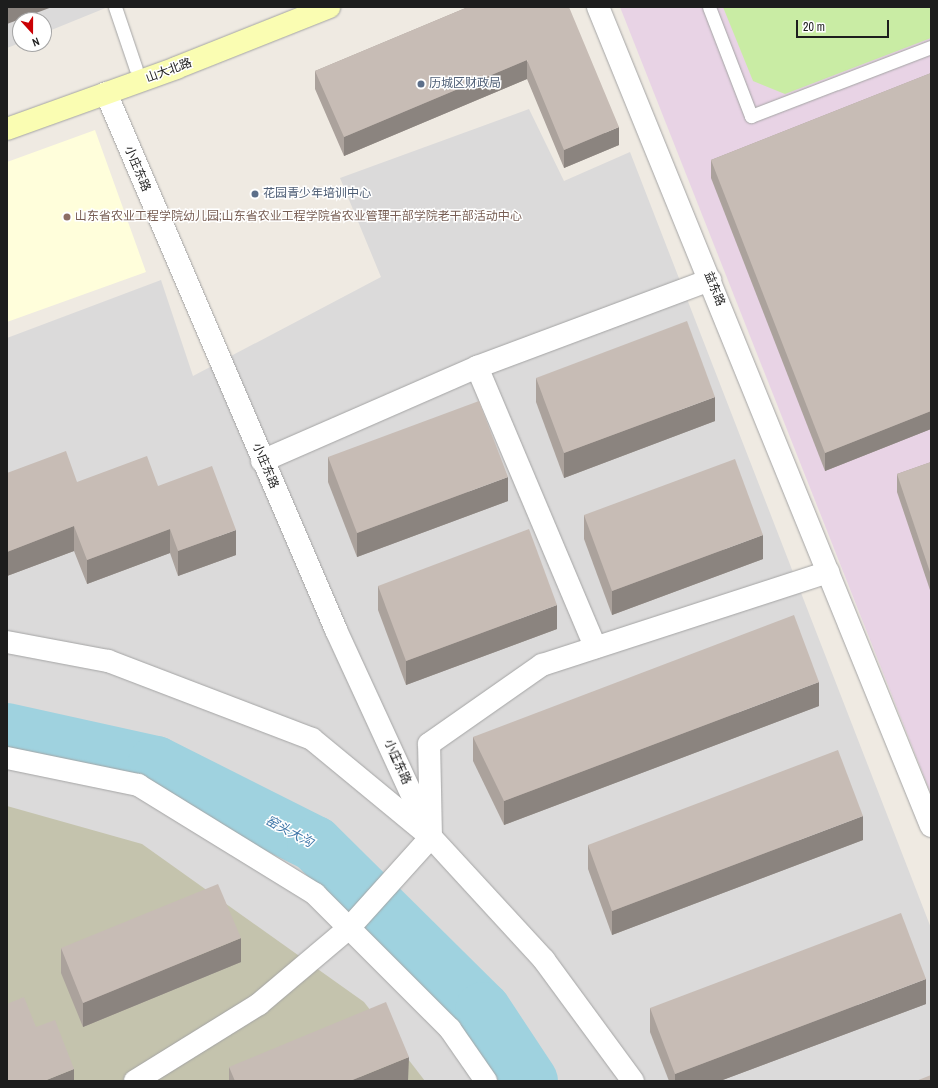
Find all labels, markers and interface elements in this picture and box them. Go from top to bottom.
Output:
north arrow [12,12,52,52]
scale bar [798,12,891,38]
text: 20 m [803,19,825,35]
text: N [30,35,41,50]
street label: 山大北路 [144,56,194,86]
place label: 历城区财政局 [429,77,501,91]
marker: 历城区财政局 [416,79,426,89]
street label: 小庄东路 [121,144,153,194]
place label: 花园青少年培训中心 [263,187,371,201]
marker: 花园青少年培训中心 [250,189,260,199]
place label: 山东省农业工程学院幼儿园;山东省农业工程学院省农业管理干部学院老干部活动中心 [75,210,522,224]
marker: 山东省农业工程学院幼儿园;山东省农业工程学院省农业管理干部学院老干部活动中心 [62,212,72,222]
street label: 益东路 [701,270,727,308]
street label: 小庄东路 [249,441,281,491]
street label: 小庄东路 [381,737,413,787]
water label: 窑头大沟 [262,813,316,851]

